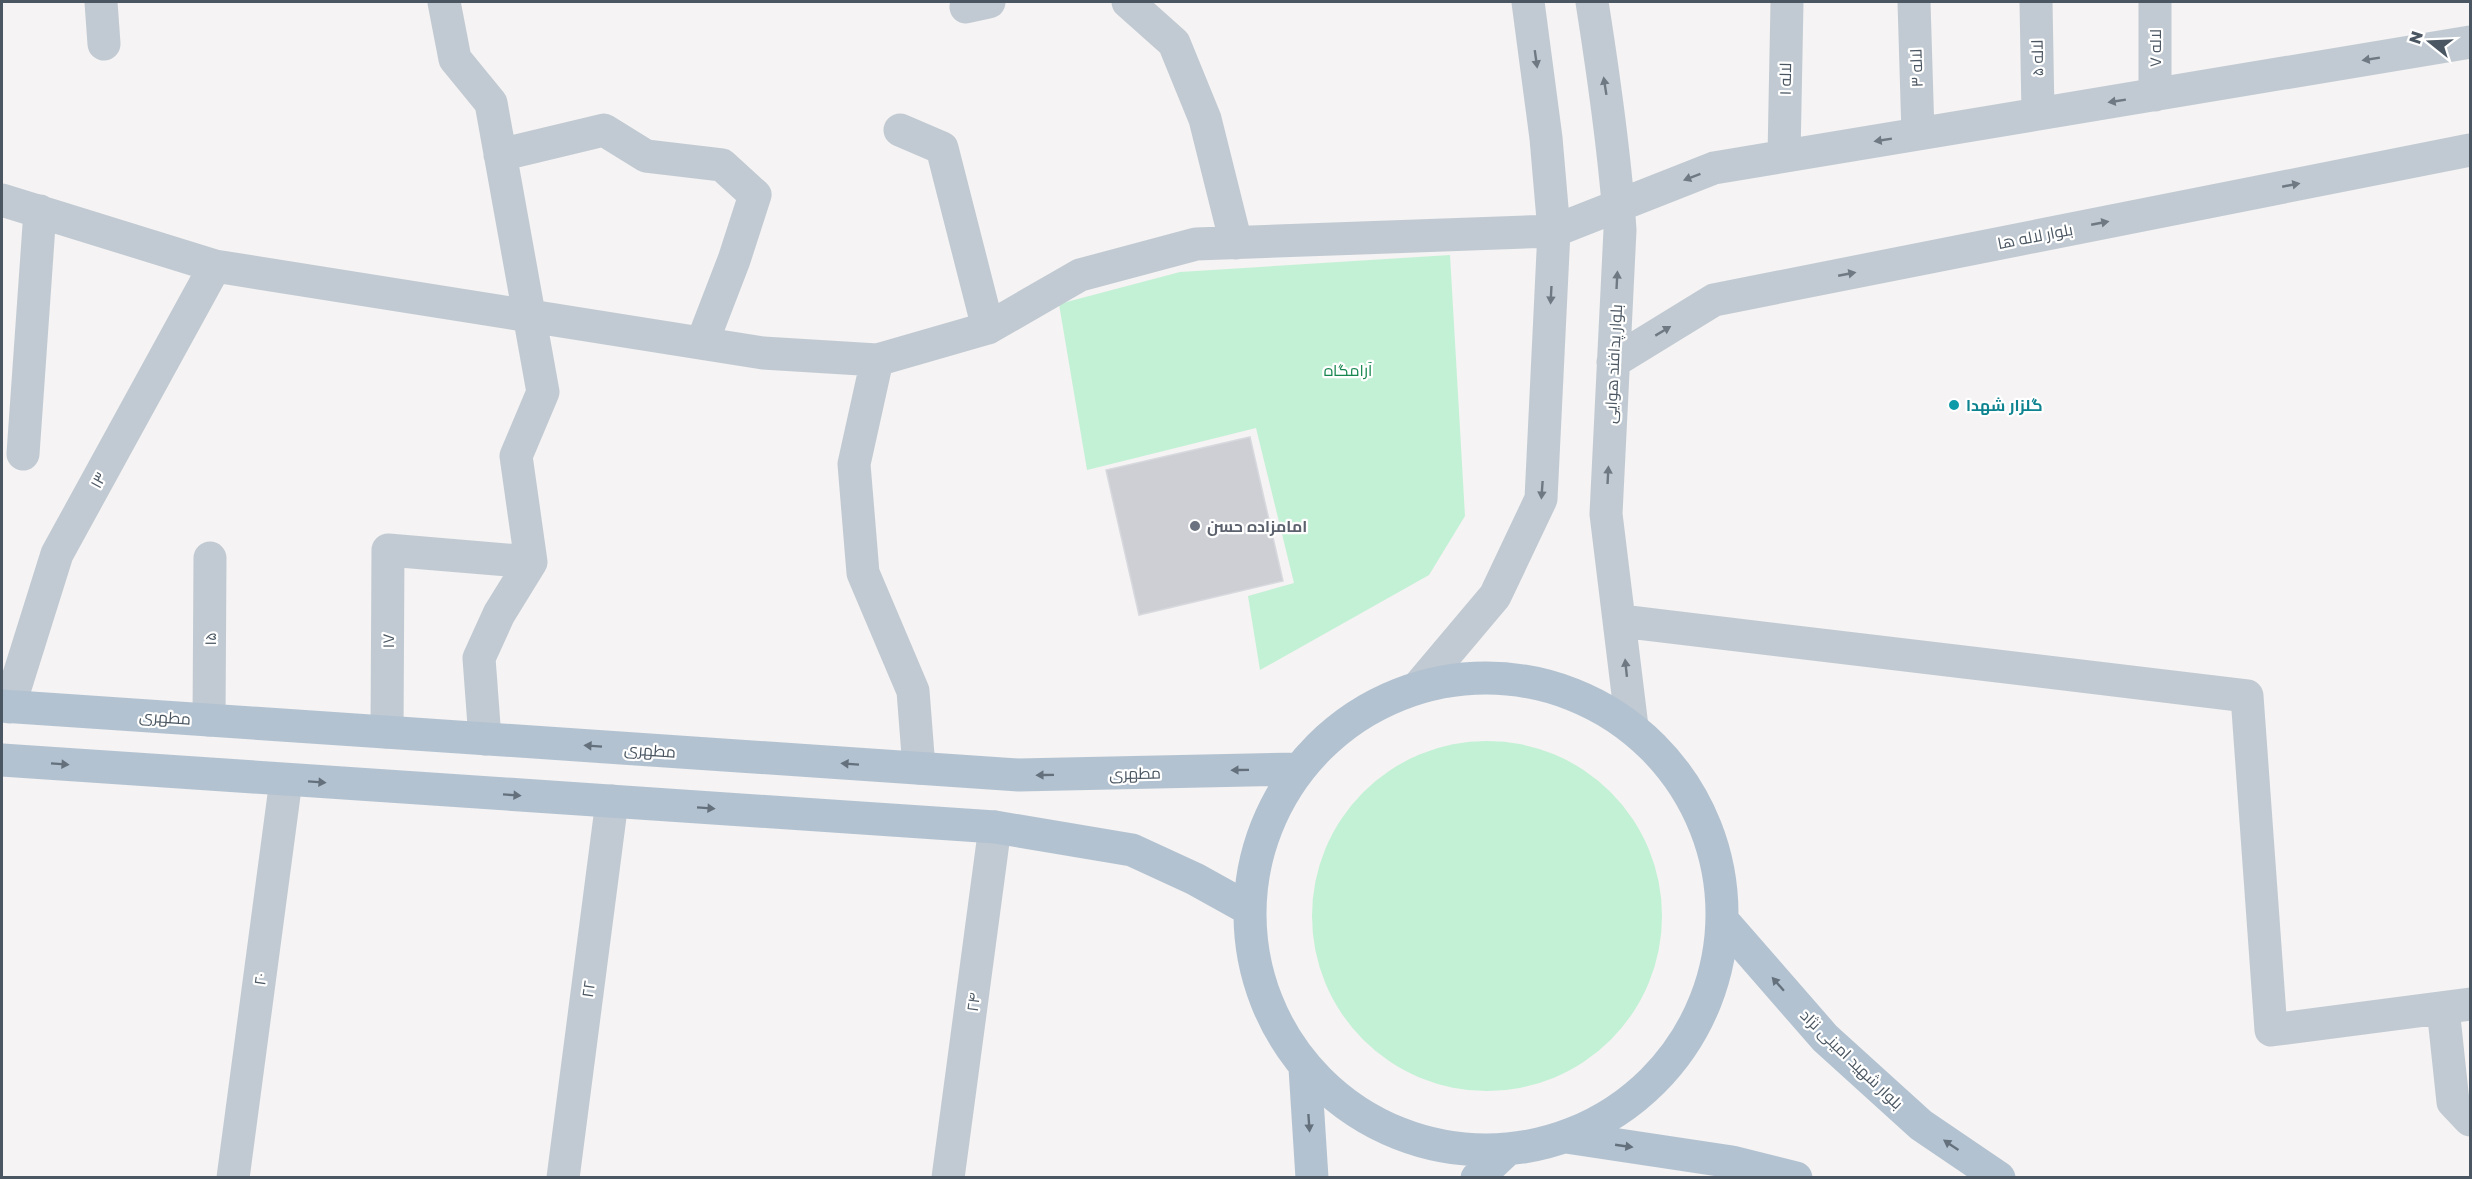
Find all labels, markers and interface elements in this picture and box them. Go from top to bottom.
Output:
north arrow [2400,12,2460,72]
text: N [2404,28,2427,46]
street label: لاله ۷ [2145,29,2165,67]
street label: لاله ۵ [2027,39,2047,77]
street label: لاله ۳ [1905,48,1927,88]
one-way arrow [1531,50,1541,69]
one-way arrow [2362,55,2381,64]
street label: لاله ۱ [1775,62,1795,96]
one-way arrow [1600,76,1609,95]
one-way arrow [2107,97,2126,106]
one-way arrow [1873,136,1892,145]
one-way arrow [1683,173,1701,182]
one-way arrow [2282,180,2301,189]
one-way arrow [2091,218,2110,227]
street label: بلوار لاله ها [1996,219,2074,253]
one-way arrow [1838,269,1857,278]
one-way arrow [1613,270,1622,289]
one-way arrow [1546,286,1555,305]
street label: بلوار پدافند هوایی [1600,304,1628,424]
one-way arrow [1655,326,1671,337]
park label: آرامگاه [1324,360,1373,380]
place label: گلزار شهدا [1966,395,2043,415]
marker: گلزار شهدا [1947,398,1961,412]
one-way arrow [1603,465,1612,484]
street label: ۱۳ [85,468,111,492]
one-way arrow [1537,481,1546,500]
place label: امامزاده حسن [1207,516,1307,536]
marker: امامزاده حسن [1188,519,1202,533]
street label: ۱۵ [200,632,220,646]
street label: ۱۷ [378,634,398,648]
one-way arrow [1621,659,1631,678]
street label: مطهری [138,705,192,730]
street label: مطهری [623,738,677,763]
one-way arrow [583,742,602,751]
one-way arrow [841,759,860,768]
one-way arrow [50,760,69,769]
street label: مطهری [1109,763,1161,784]
one-way arrow [1230,765,1249,775]
one-way arrow [1035,770,1054,779]
one-way arrow [308,777,327,787]
one-way arrow [502,790,521,799]
one-way arrow [697,803,716,812]
street label: ۲۰ [249,971,271,987]
one-way arrow [1772,977,1785,992]
street label: ۲۲ [577,979,599,999]
street label: ۲۴ [962,991,984,1013]
street label: بلوار شهید امینی نژاد [1796,1005,1908,1114]
one-way arrow [1304,1113,1313,1132]
one-way arrow [1943,1140,1959,1151]
one-way arrow [1614,1141,1633,1150]

